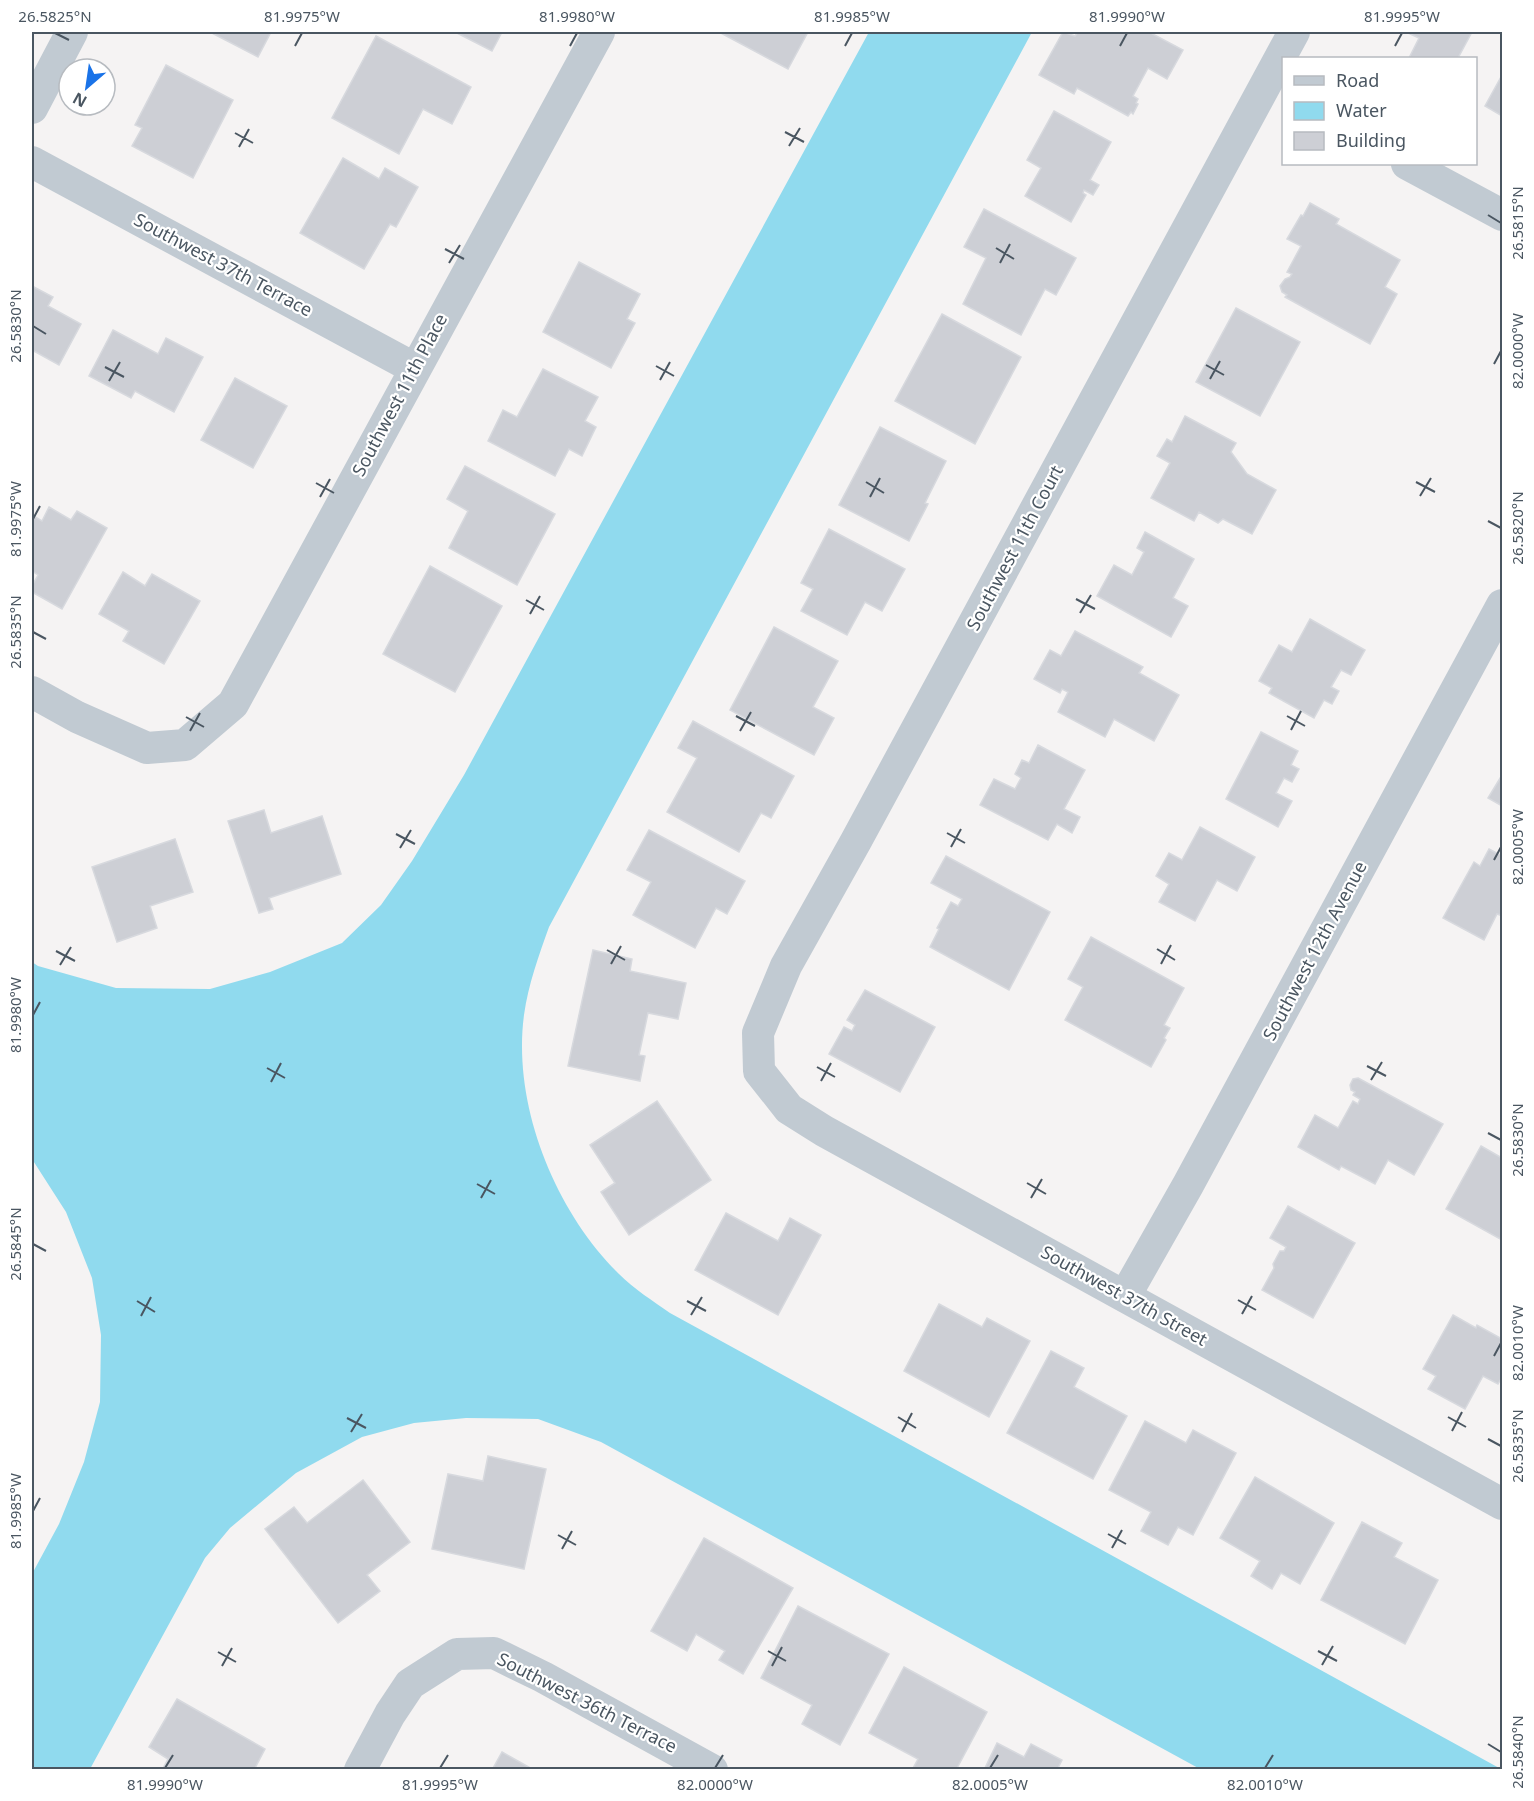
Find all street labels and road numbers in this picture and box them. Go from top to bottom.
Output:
street label: Southwest 37th Terrace [130,207,317,321]
street label: Southwest 11th Place [346,309,452,480]
street label: Southwest 11th Court [960,460,1068,634]
street label: Southwest 12th Avenue [1257,857,1372,1044]
street label: Southwest 37th Street [1037,1239,1212,1351]
street label: Southwest 36th Terrace [493,1646,681,1758]

